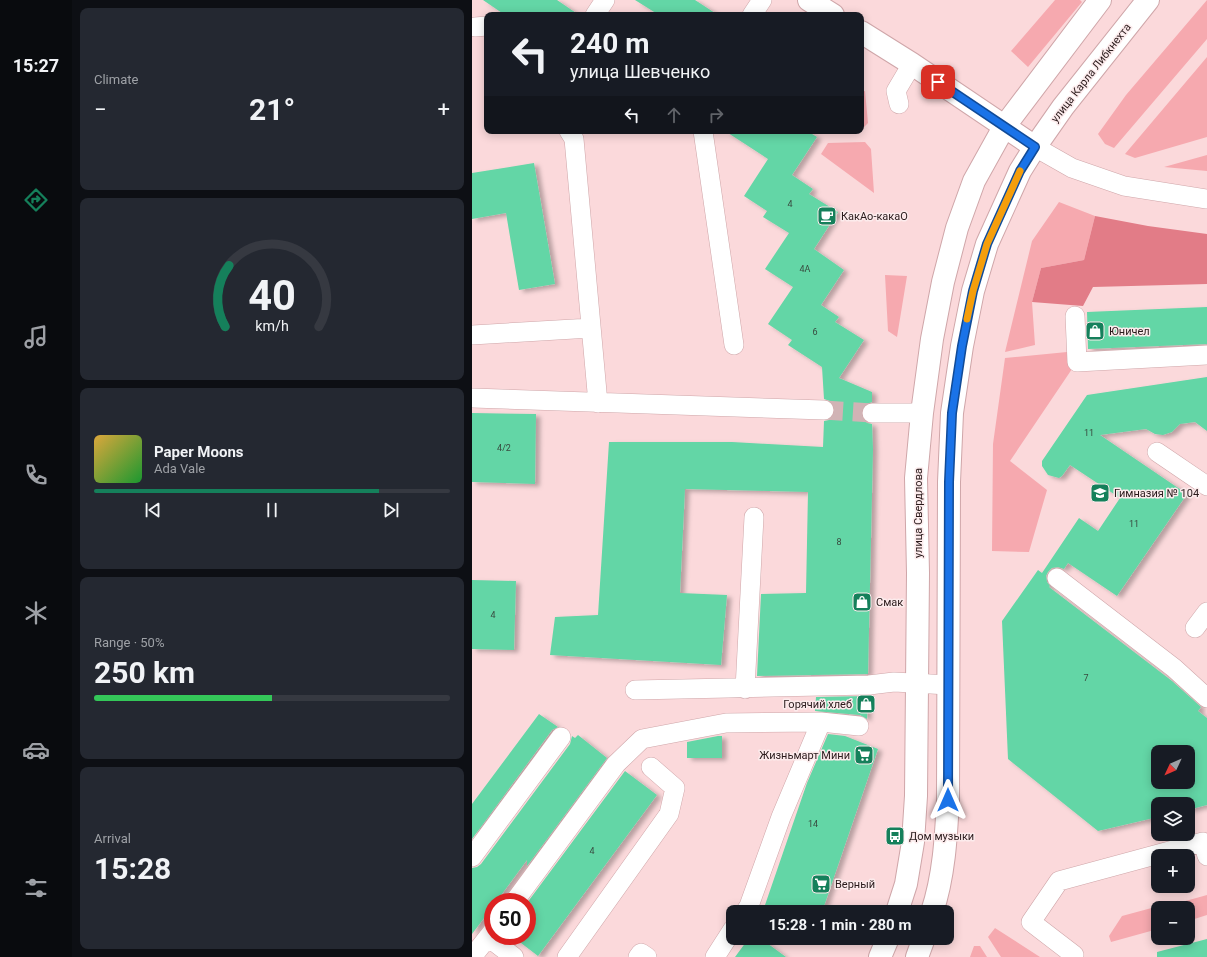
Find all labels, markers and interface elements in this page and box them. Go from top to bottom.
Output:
street label: улица Карла Либкнехта [1048,21,1134,125]
text: 240 m [570,27,649,60]
icon: left [504,28,556,80]
text: 15:27 [13,55,59,76]
text: улица Шевченко [570,61,710,82]
pin [921,65,955,99]
icon: arrive [927,71,949,93]
text: Climate [94,72,138,87]
text: 21° [249,92,295,127]
text: − [94,97,107,122]
text: + [438,97,450,122]
icon: left [621,104,643,126]
icon: ahead [663,104,685,126]
icon: right [705,104,727,126]
icon: directions [22,186,50,214]
house number: 4 [787,199,793,209]
cafe icon: КакАо-какаО [816,205,838,227]
place label: КакАо-какаО [841,210,908,223]
house number: 4А [800,264,811,274]
text: 40 [248,270,296,319]
text: km/h [255,317,289,333]
shop icon: Юничел [1084,320,1106,342]
icon: music [22,323,50,351]
place label: Юничел [1109,325,1150,338]
house number: 6 [812,327,818,337]
house number: 11 [1084,428,1094,438]
text: Paper Moons [154,443,244,461]
house number: 4/2 [497,443,511,453]
icon: phone [22,461,50,489]
text: Ada Vale [154,461,205,476]
street label: улица Свердлова [912,468,925,558]
school or university icon: Гимназия № 104 [1089,482,1111,504]
place label: Гимназия № 104 [1114,487,1199,500]
icon: previous [142,499,164,521]
icon: pause [261,499,283,521]
icon: next [380,499,402,521]
house number: 11 [1129,519,1139,529]
house number: 8 [836,537,842,547]
shop icon: Смак [851,591,873,613]
place label: Смак [876,596,903,609]
icon: climate [22,599,50,627]
house number: 4 [490,610,496,620]
text: Range · 50% [94,635,164,650]
text: 250 km [94,655,195,690]
house number: 7 [1083,673,1089,683]
shop icon: Горячий хлеб [855,693,877,715]
place label: Горячий хлеб [783,698,852,711]
icon: car [22,736,50,764]
supermarket icon: Жизньмарт Мини [853,744,875,766]
north arrow [1151,745,1195,789]
map controls [1151,745,1195,945]
place label: Жизньмарт Мини [759,749,850,762]
position arrow [927,779,969,821]
button: layers [1151,797,1195,841]
house number: 14 [808,819,818,829]
bus stop icon: Дом музыки [884,825,906,847]
place label: Дом музыки [909,830,974,843]
text: Arrival [94,831,131,846]
house number: 4 [589,846,595,856]
button: + [1151,849,1195,893]
text: 15:28 [94,851,171,886]
supermarket icon: Верный [810,873,832,895]
icon: filters [22,874,50,902]
place label: Верный [835,878,875,891]
speed limit sign: 50 [484,893,536,945]
button: − [1151,901,1195,945]
text: 15:28 · 1 min · 280 m [769,916,911,934]

